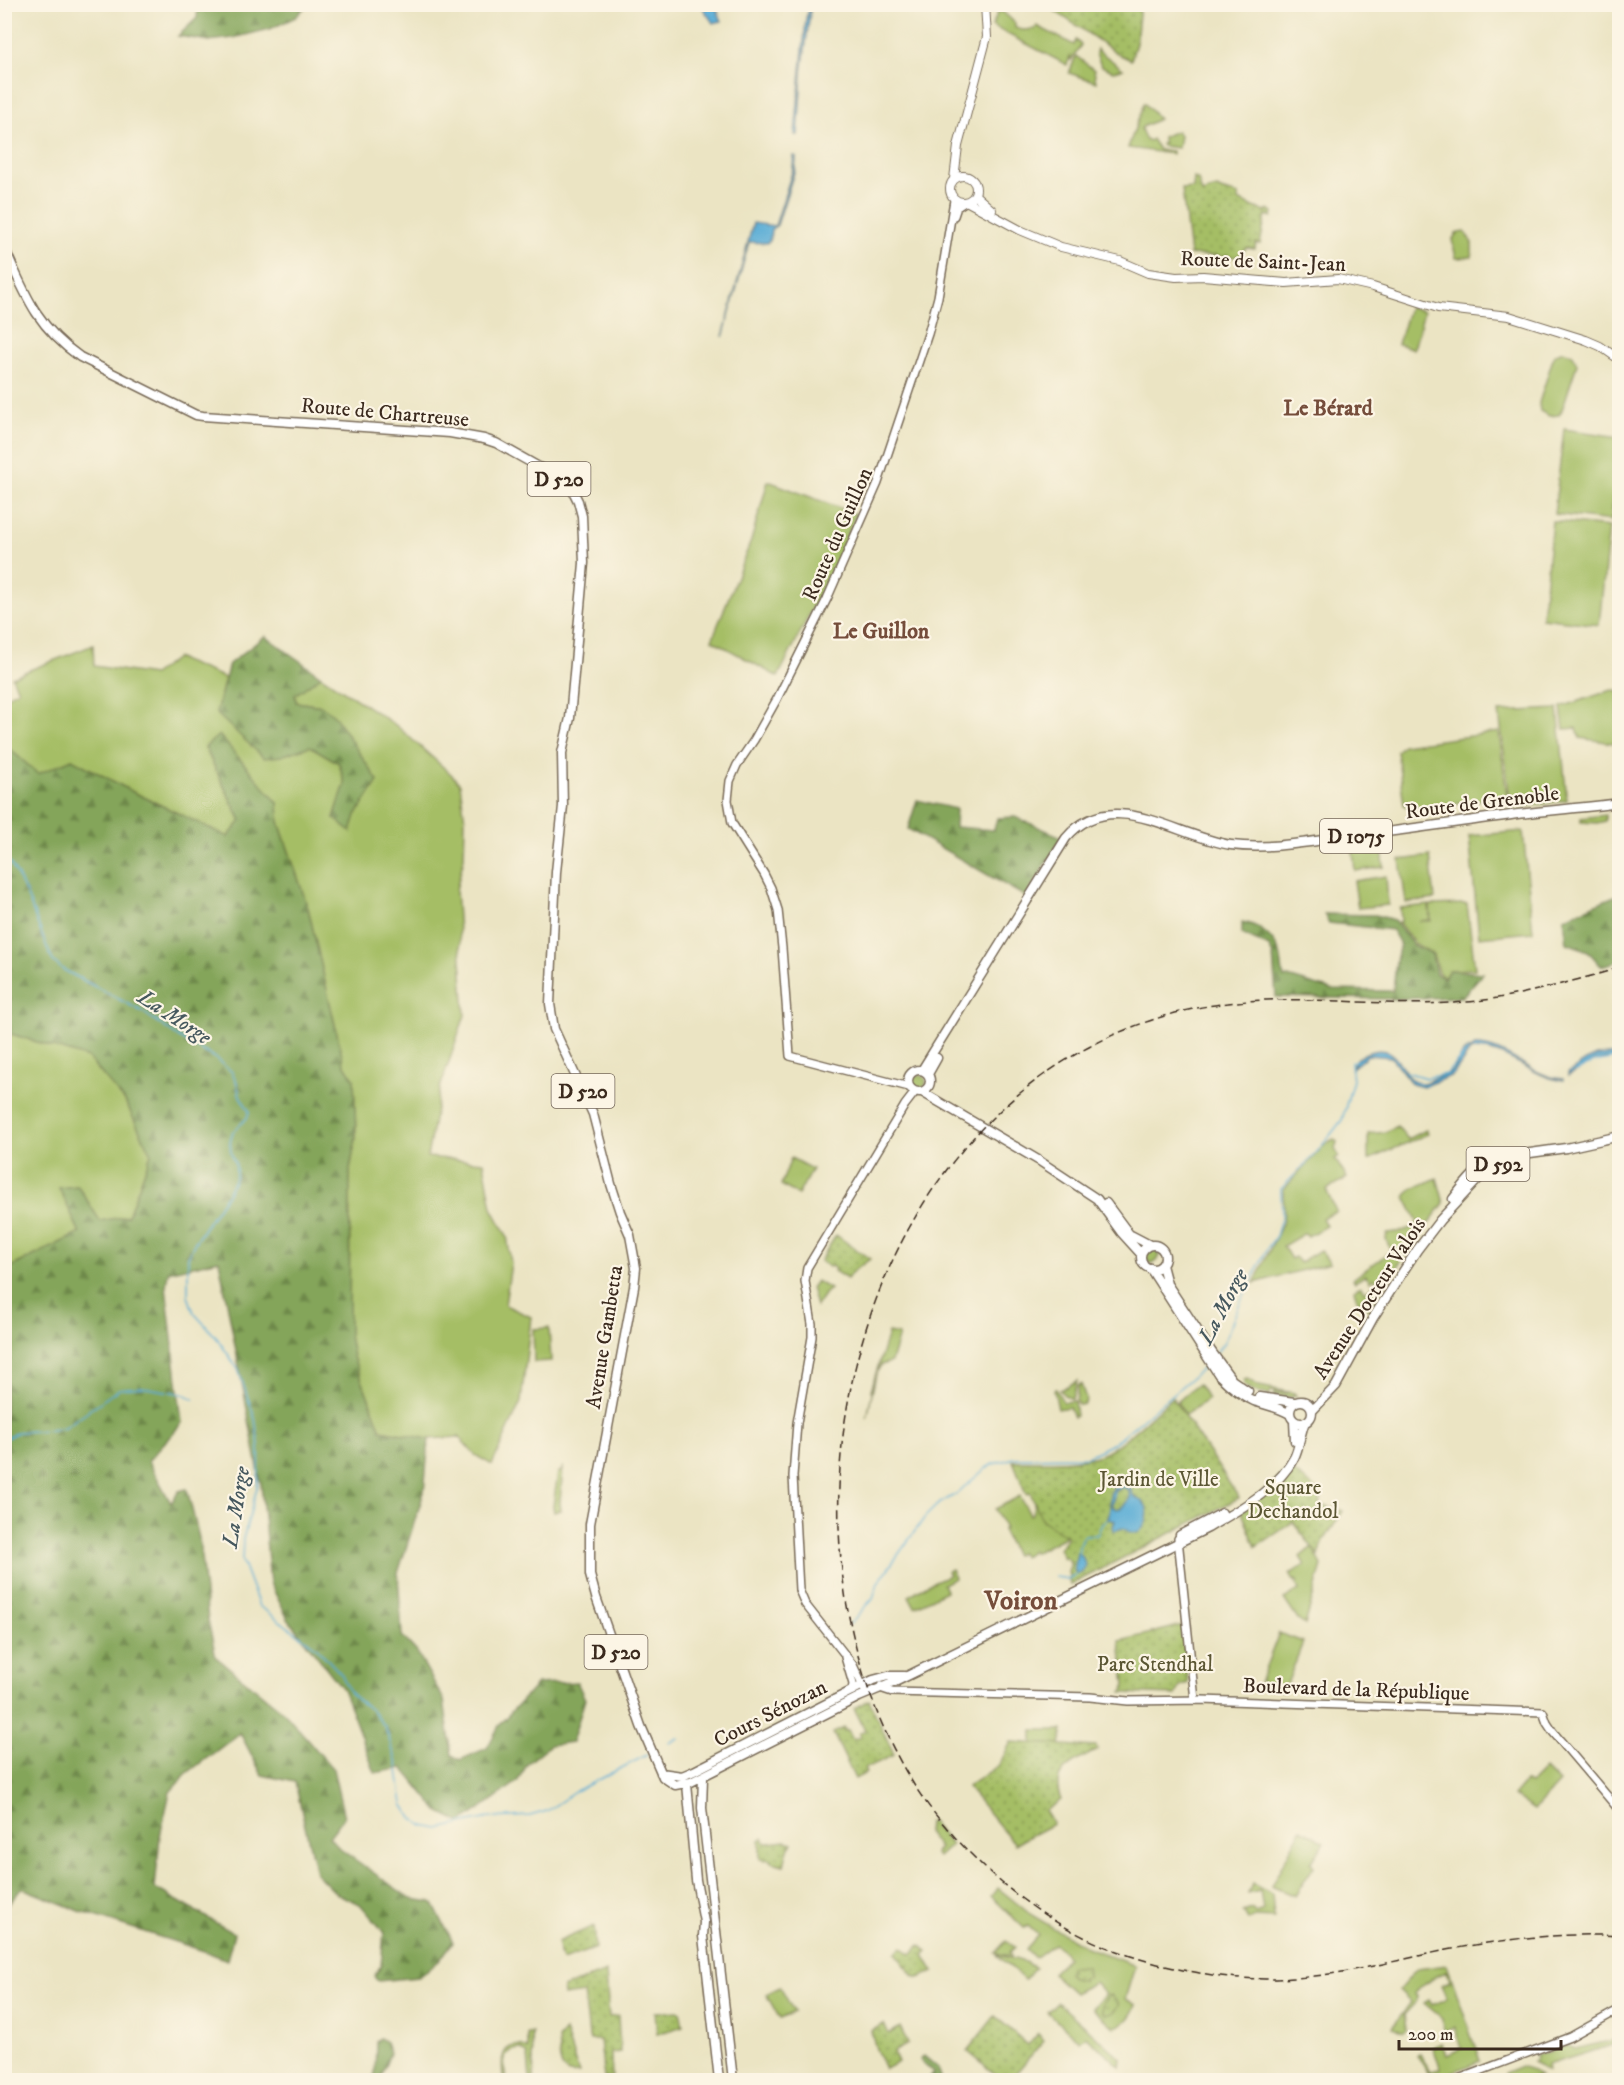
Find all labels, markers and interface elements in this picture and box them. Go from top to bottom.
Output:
street label: Route de Saint-Jean [1180,246,1346,278]
street label: Route de Chartreuse [300,393,470,433]
district label: Le Bérard [1283,395,1374,422]
road number: D 520 [528,462,590,496]
street label: Route du Guillon [797,464,879,605]
district label: Le Guillon [833,618,930,645]
street label: Route de Grenoble [1404,781,1561,825]
road number: D 1075 [1320,819,1392,853]
water label: La Morge [131,983,216,1051]
road number: D 520 [552,1074,614,1108]
road number: D 592 [1466,1147,1530,1181]
street label: Avenue Docteur Valois [1308,1213,1432,1384]
street label: Avenue Gambetta [581,1263,629,1411]
water label: La Morge [1191,1264,1255,1351]
water label: La Morge [216,1464,256,1552]
park label: Jardin de Ville [1097,1467,1219,1493]
park label: Square Dechandol [1247,1475,1339,1525]
district label: Voiron [983,1584,1058,1618]
road number: D 520 [584,1635,648,1669]
park label: Parc Stendhal [1097,1652,1214,1678]
street label: Boulevard de la République [1242,1673,1470,1707]
street label: Cours Sénozan [710,1674,831,1754]
scale bar [1399,2013,1561,2051]
text: 200 m [1408,2024,1454,2046]

